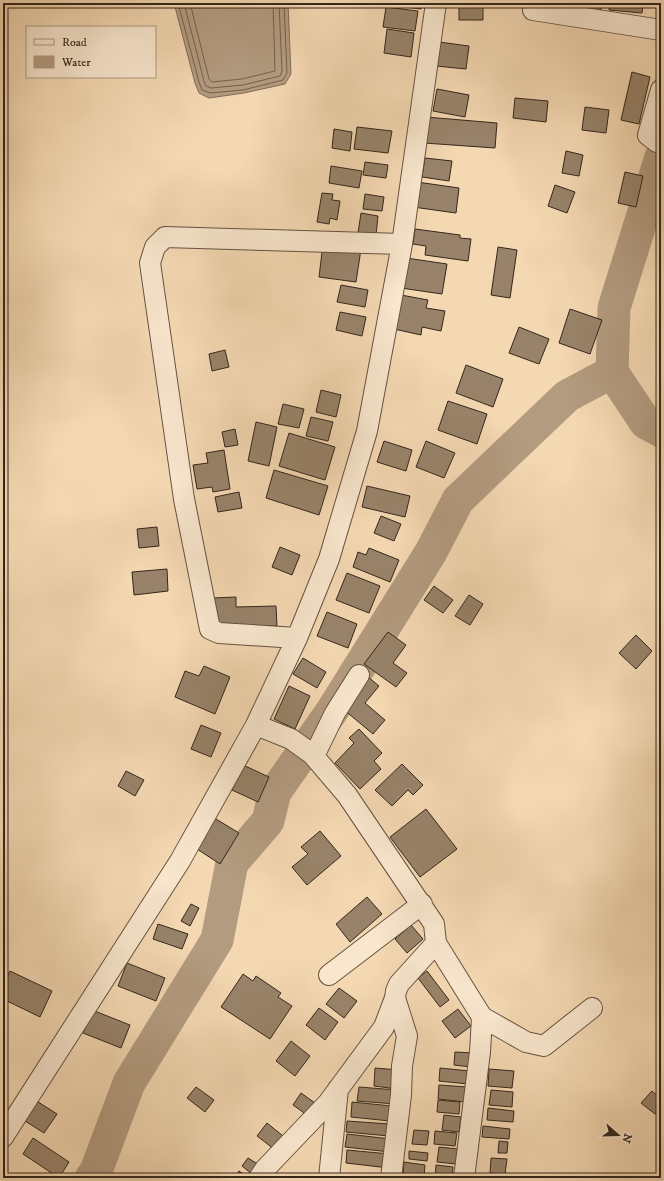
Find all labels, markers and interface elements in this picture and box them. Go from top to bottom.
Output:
legend [26,26,156,78]
text: Road [62,35,87,50]
text: Water [61,55,91,70]
north arrow [598,1115,638,1155]
text: N [618,1131,635,1145]

